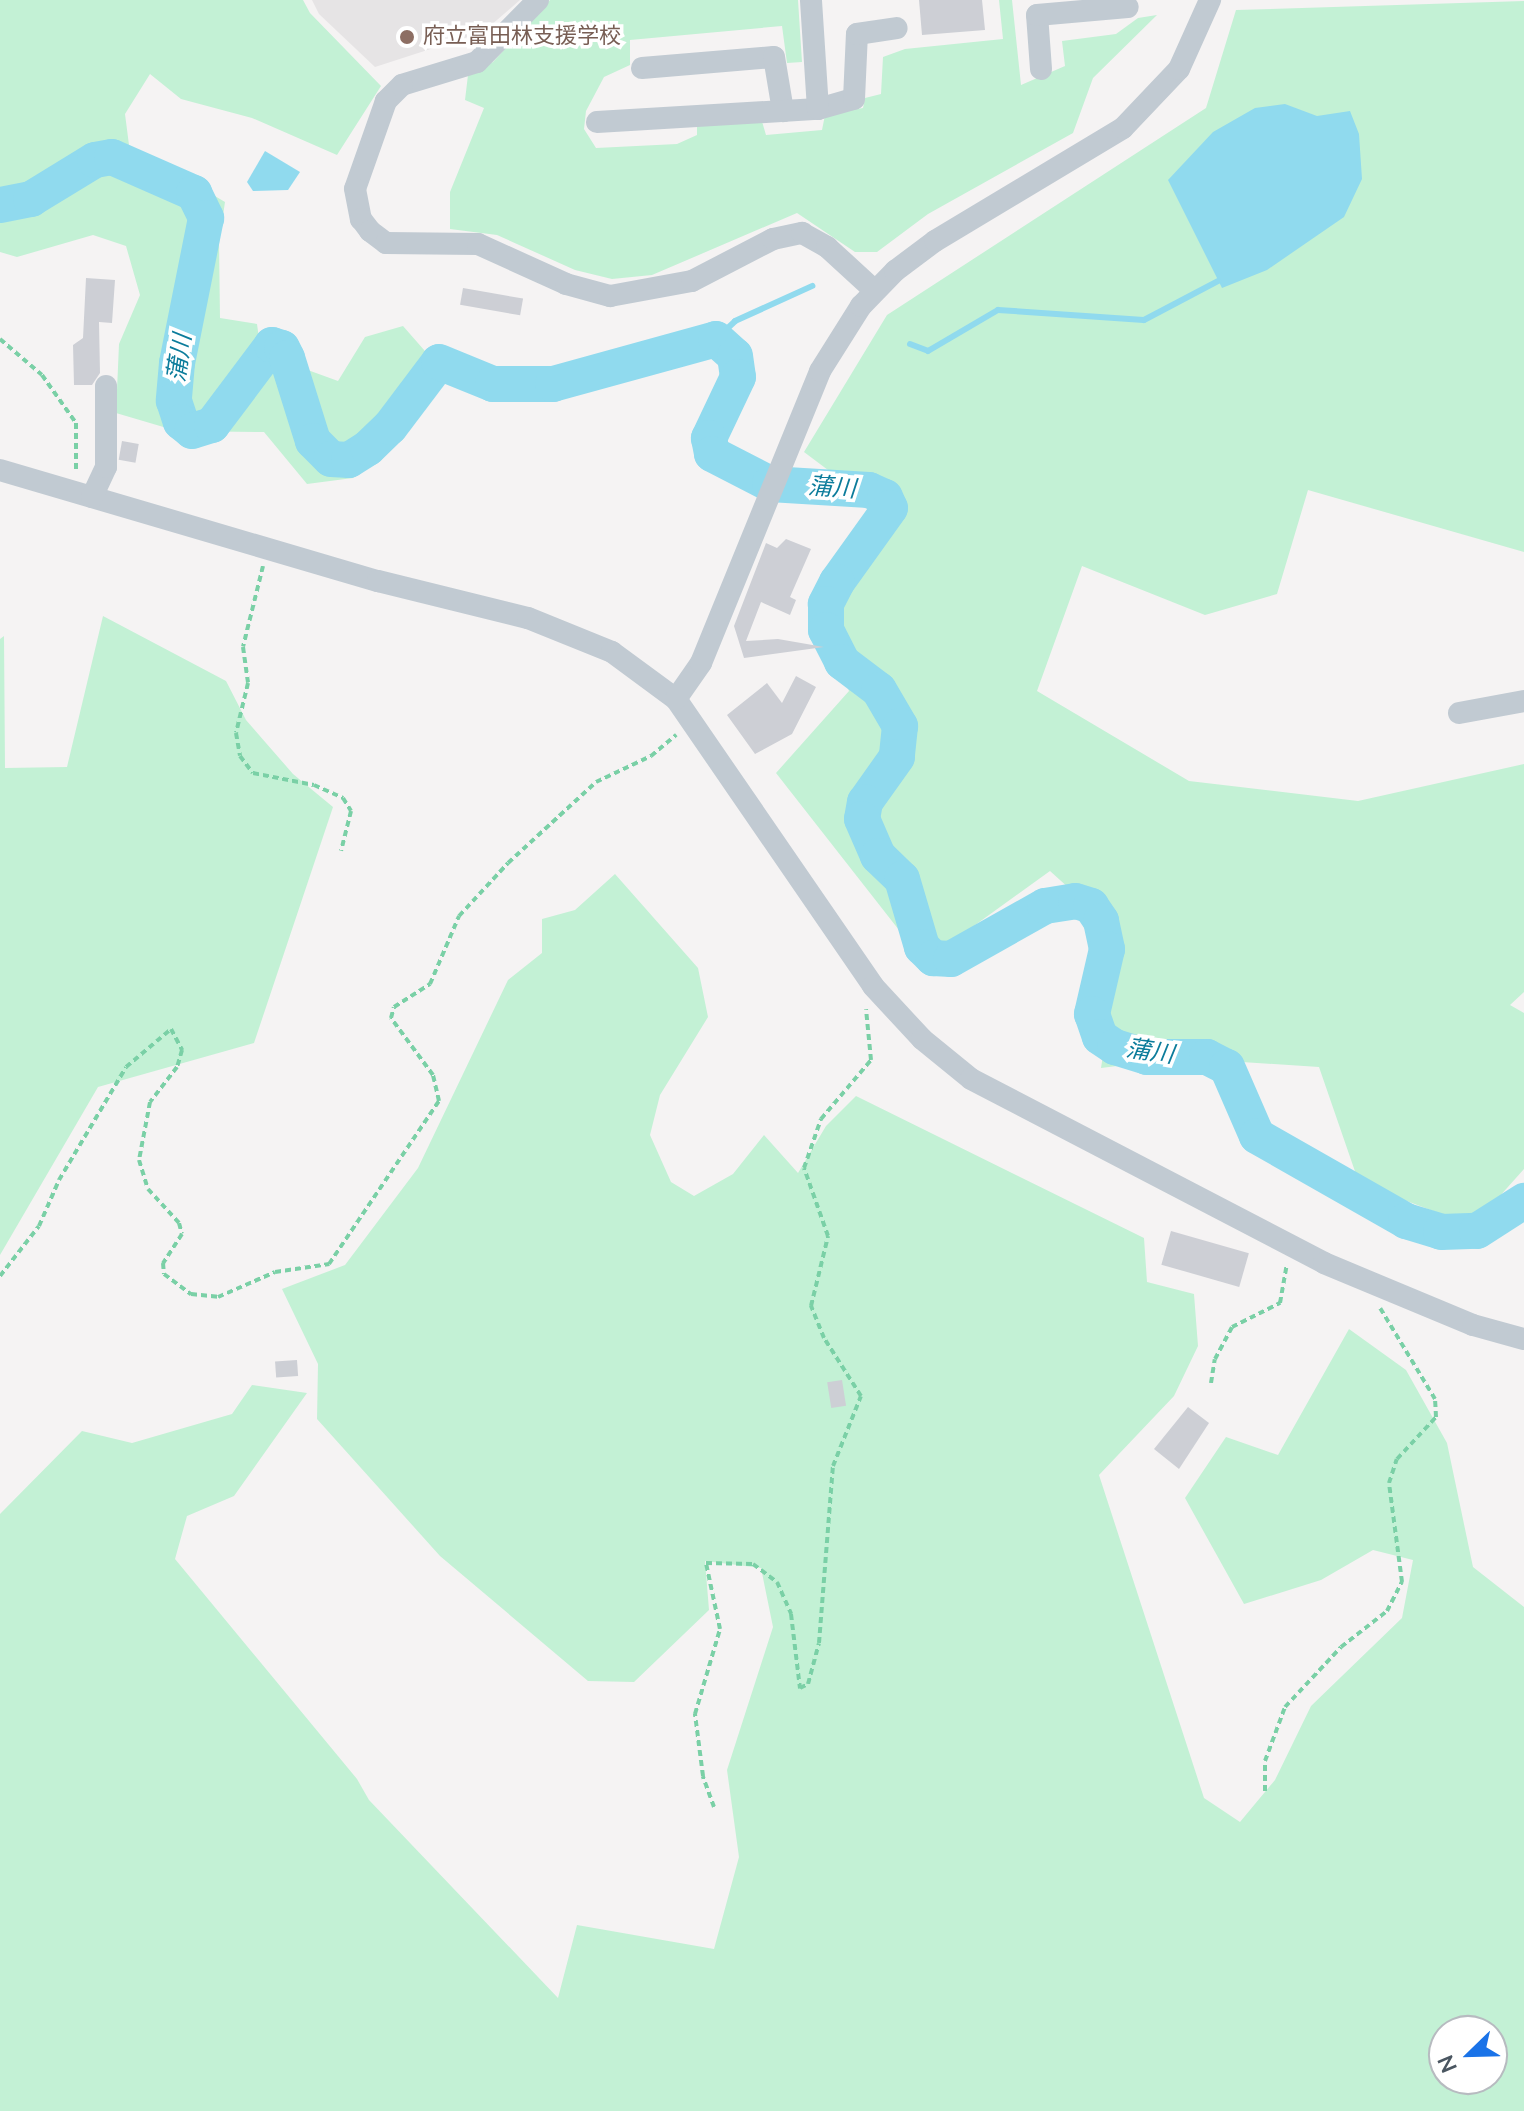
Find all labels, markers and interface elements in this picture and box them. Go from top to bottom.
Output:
place label: 府立富田林支援学校 [423,24,621,50]
marker: 府立富田林支援学校 [398,28,416,46]
water label: 蒲川 [162,332,198,384]
water label: 蒲川 [807,472,857,504]
water label: 蒲川 [1124,1034,1176,1070]
north arrow [1428,2015,1508,2095]
text: N [1431,2050,1465,2077]

